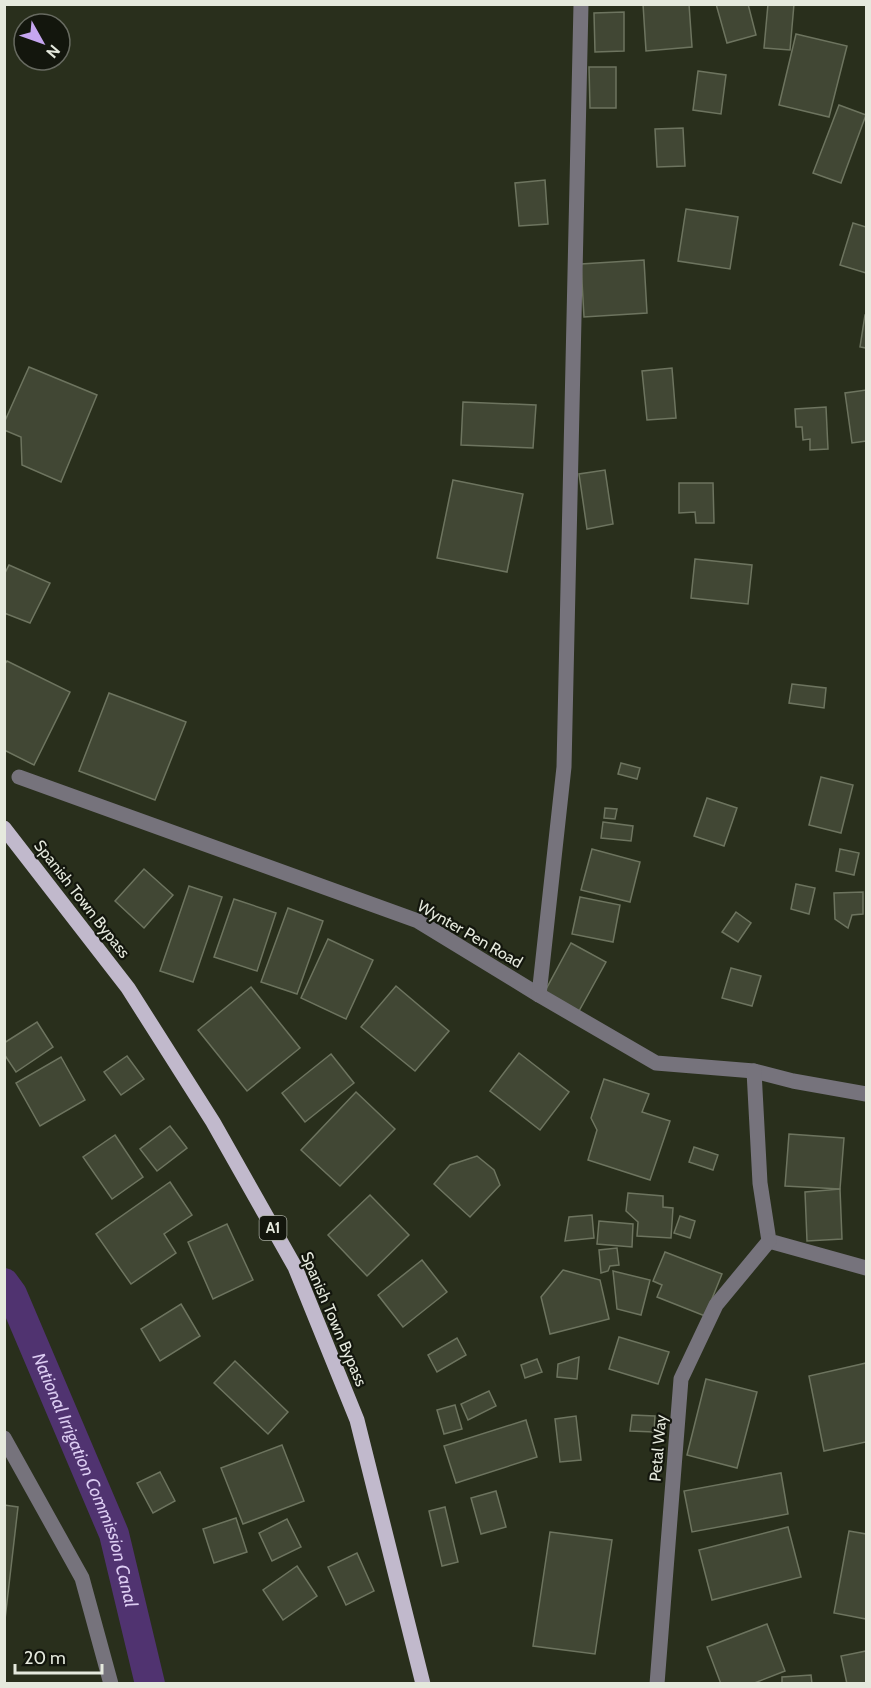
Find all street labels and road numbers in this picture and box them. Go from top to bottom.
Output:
street label: Spanish Town Bypass [30,836,134,962]
street label: Wynter Pen Road [414,896,526,972]
road number: A1 [260,1216,286,1240]
street label: Spanish Town Bypass [297,1249,371,1389]
street label: Petal Way [646,1414,670,1482]

